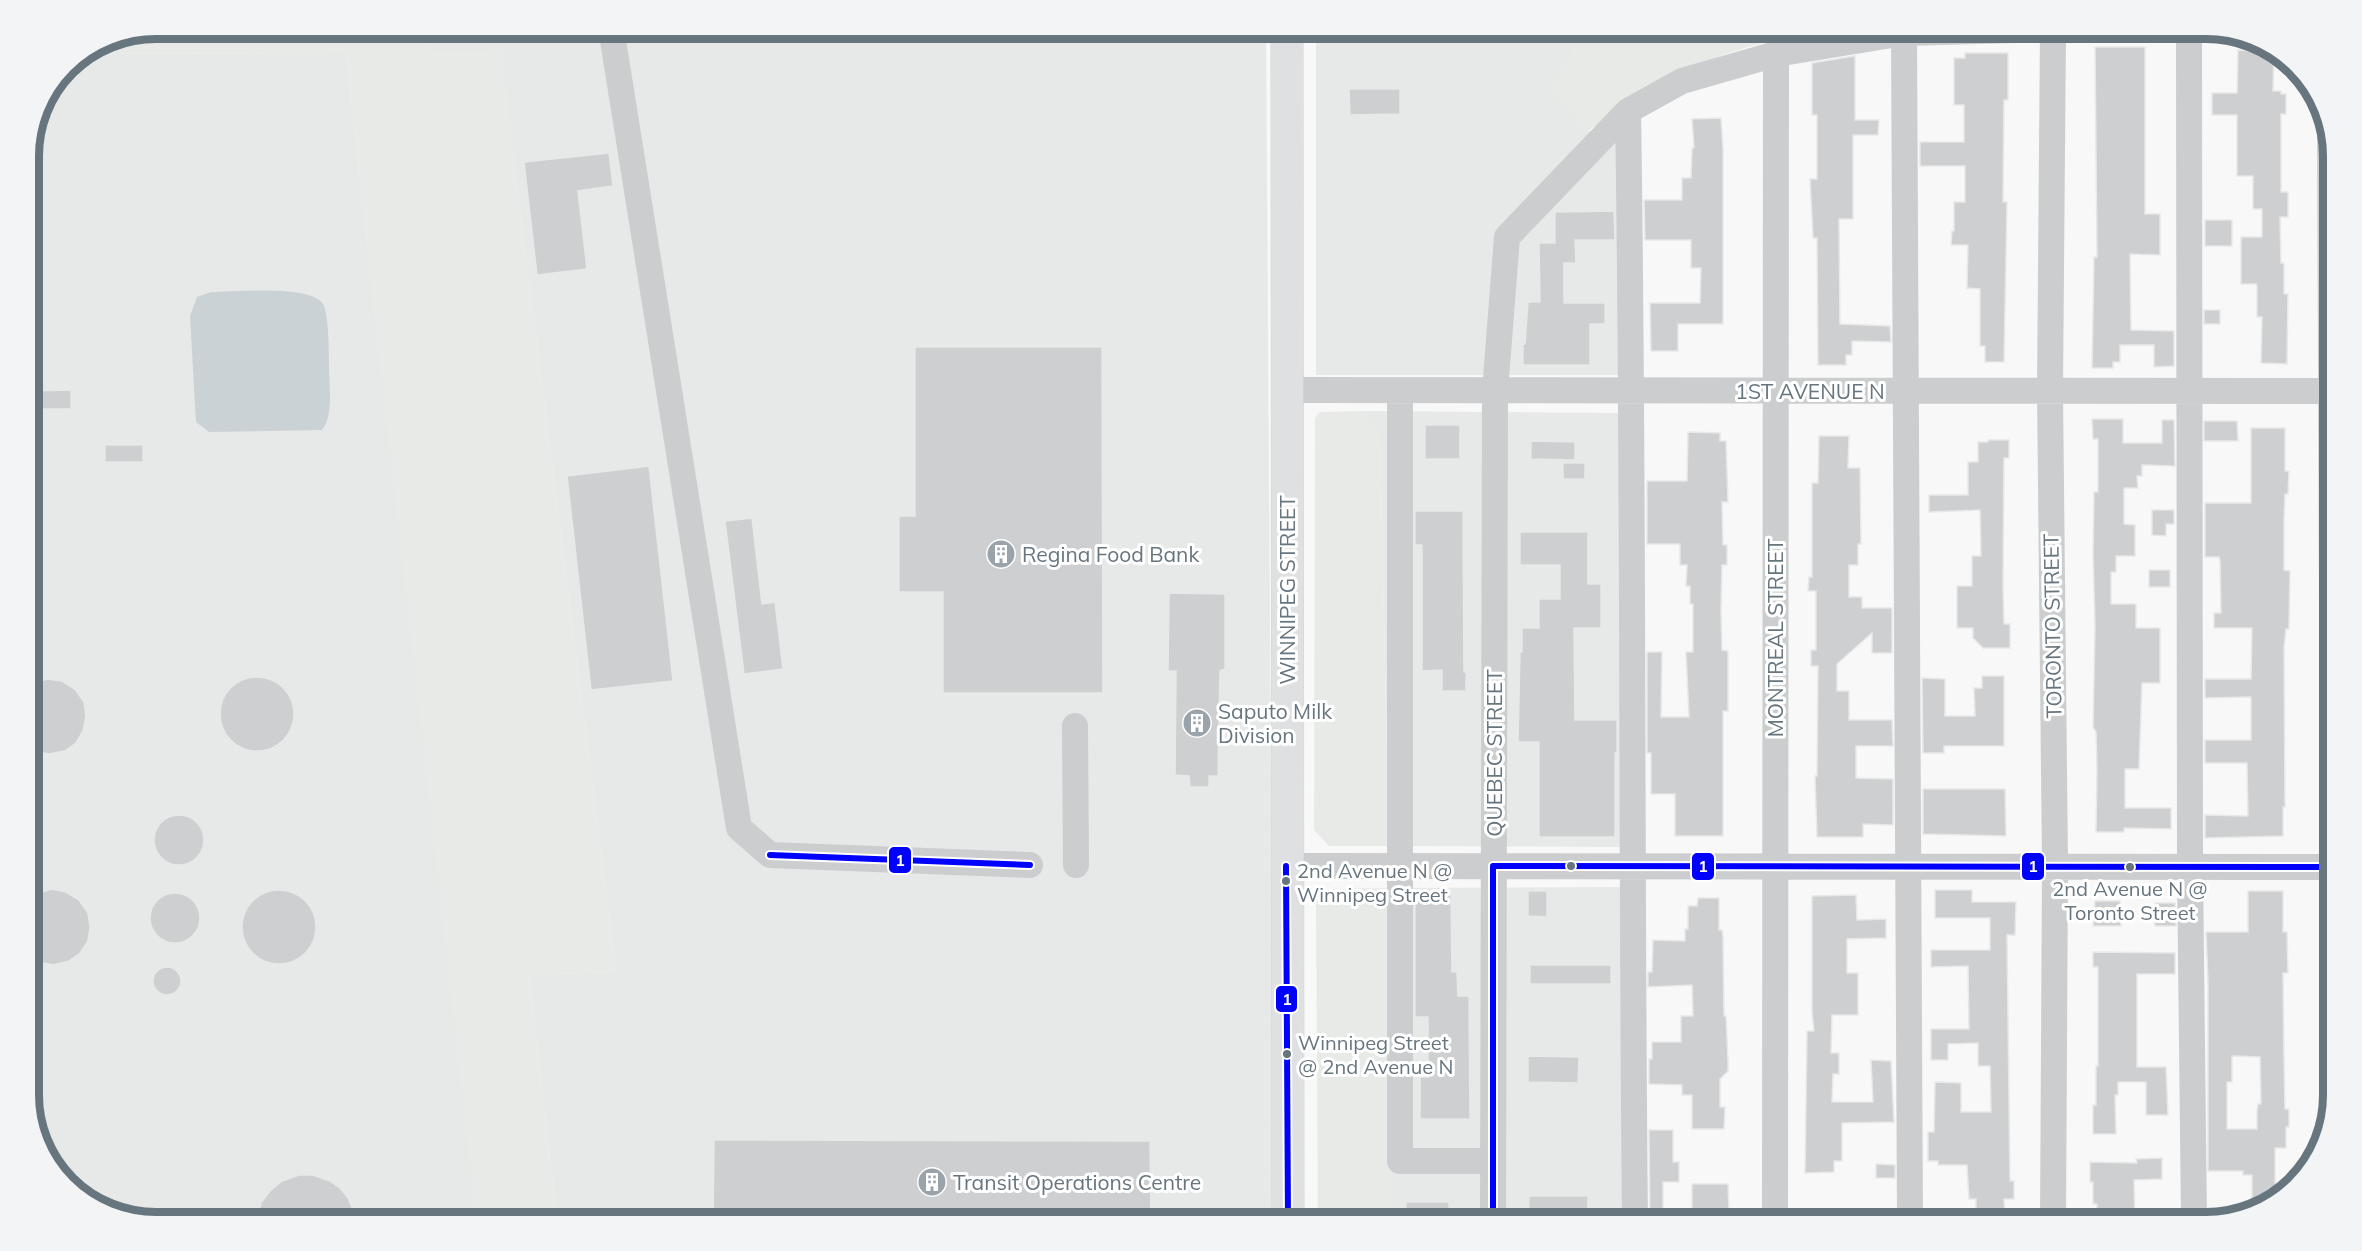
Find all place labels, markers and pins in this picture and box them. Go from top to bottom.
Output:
building icon: Regina Food Bank [985,538,1017,570]
place label: Regina Food Bank [1022,541,1199,567]
place label: Saputo Milk Division [1218,698,1332,748]
building icon: Saputo Milk Division [1181,707,1213,739]
place label: 2nd Avenue N @ Winnipeg Street [1297,858,1452,907]
unlabelled marker [1565,860,1577,872]
marker: 2nd Avenue N @ Toronto Street [2124,861,2136,873]
marker: 2nd Avenue N @ Winnipeg Street [1280,875,1292,887]
place label: 2nd Avenue N @ Toronto Street [2052,876,2208,925]
place label: Winnipeg Street @ 2nd Avenue N [1298,1030,1453,1079]
marker: Winnipeg Street @ 2nd Avenue N [1281,1048,1293,1060]
building icon: Transit Operations Centre [916,1166,948,1198]
place label: Transit Operations Centre [953,1169,1201,1195]

